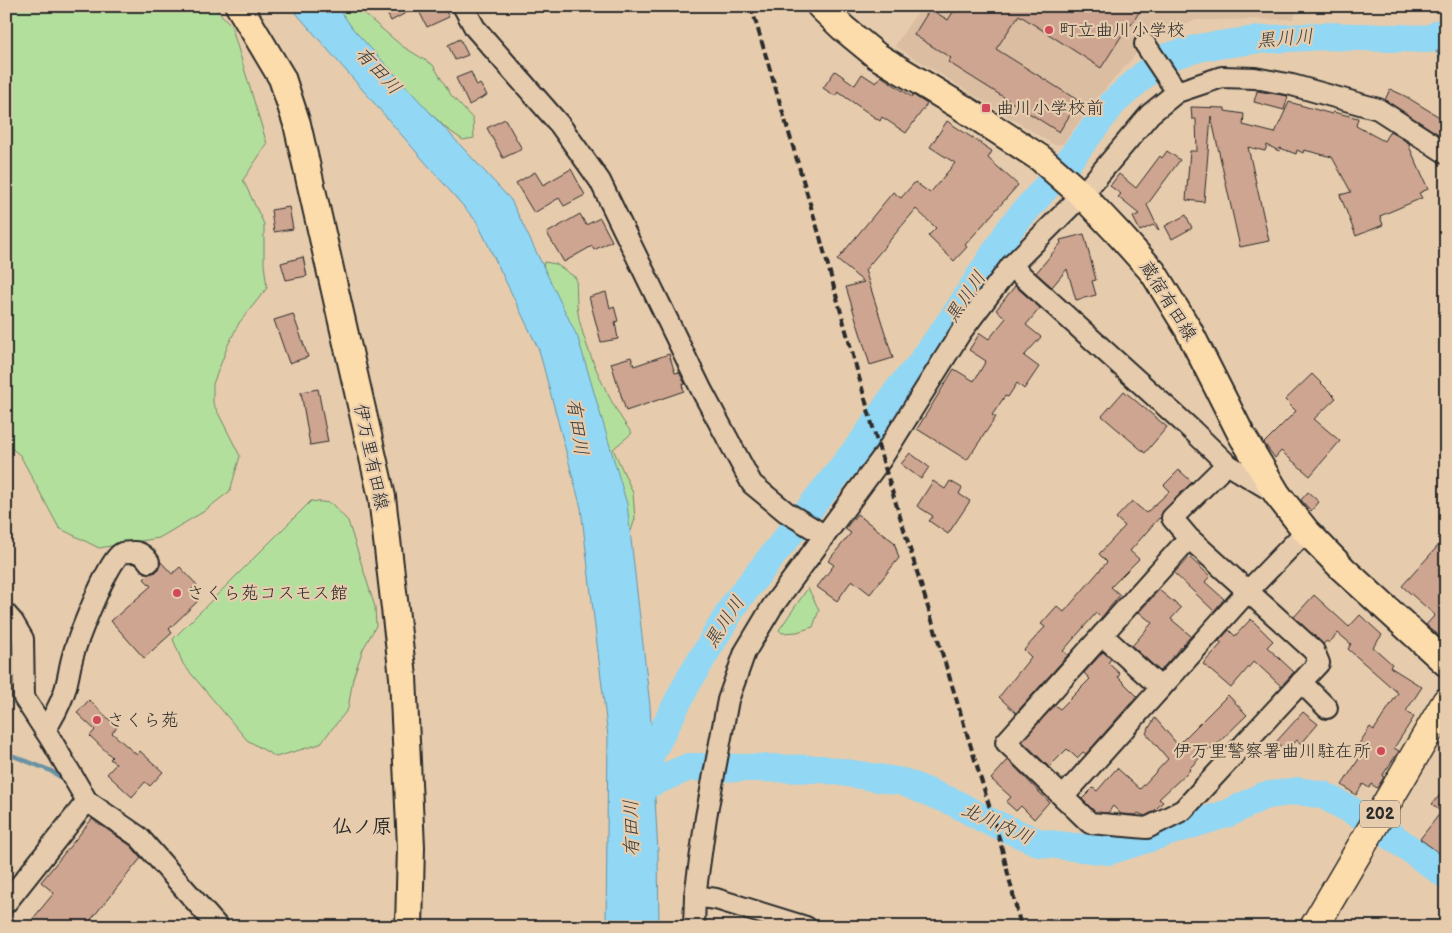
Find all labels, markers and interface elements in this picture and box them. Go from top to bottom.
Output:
place label: 町立曲川小学校 [1059,20,1185,41]
marker: 町立曲川小学校 [1043,24,1055,36]
water label: 黒川川 [1256,25,1314,53]
water label: 有田川 [350,42,406,100]
place label: 曲川小学校前 [996,98,1104,119]
marker: 曲川小学校前 [980,102,992,114]
street label: 蔵宿有田線 [1135,257,1201,345]
water label: 黒川川 [941,267,991,327]
water label: 有田川 [562,397,592,457]
street label: 伊万里有田線 [350,402,392,512]
place label: さくら苑コスモス館 [187,583,348,604]
marker: さくら苑コスモス館 [171,587,183,599]
water label: 黒川川 [700,592,750,652]
place label: さくら苑 [107,710,179,731]
marker: さくら苑 [91,714,103,726]
place label: 伊万里警察署曲川駐在所 [1173,741,1371,762]
marker: 伊万里警察署曲川駐在所 [1375,745,1387,757]
water label: 北川内川 [958,798,1036,850]
water label: 有田川 [620,799,644,857]
road number: 202 [1360,801,1400,828]
district label: 仏ノ原 [332,815,392,839]

